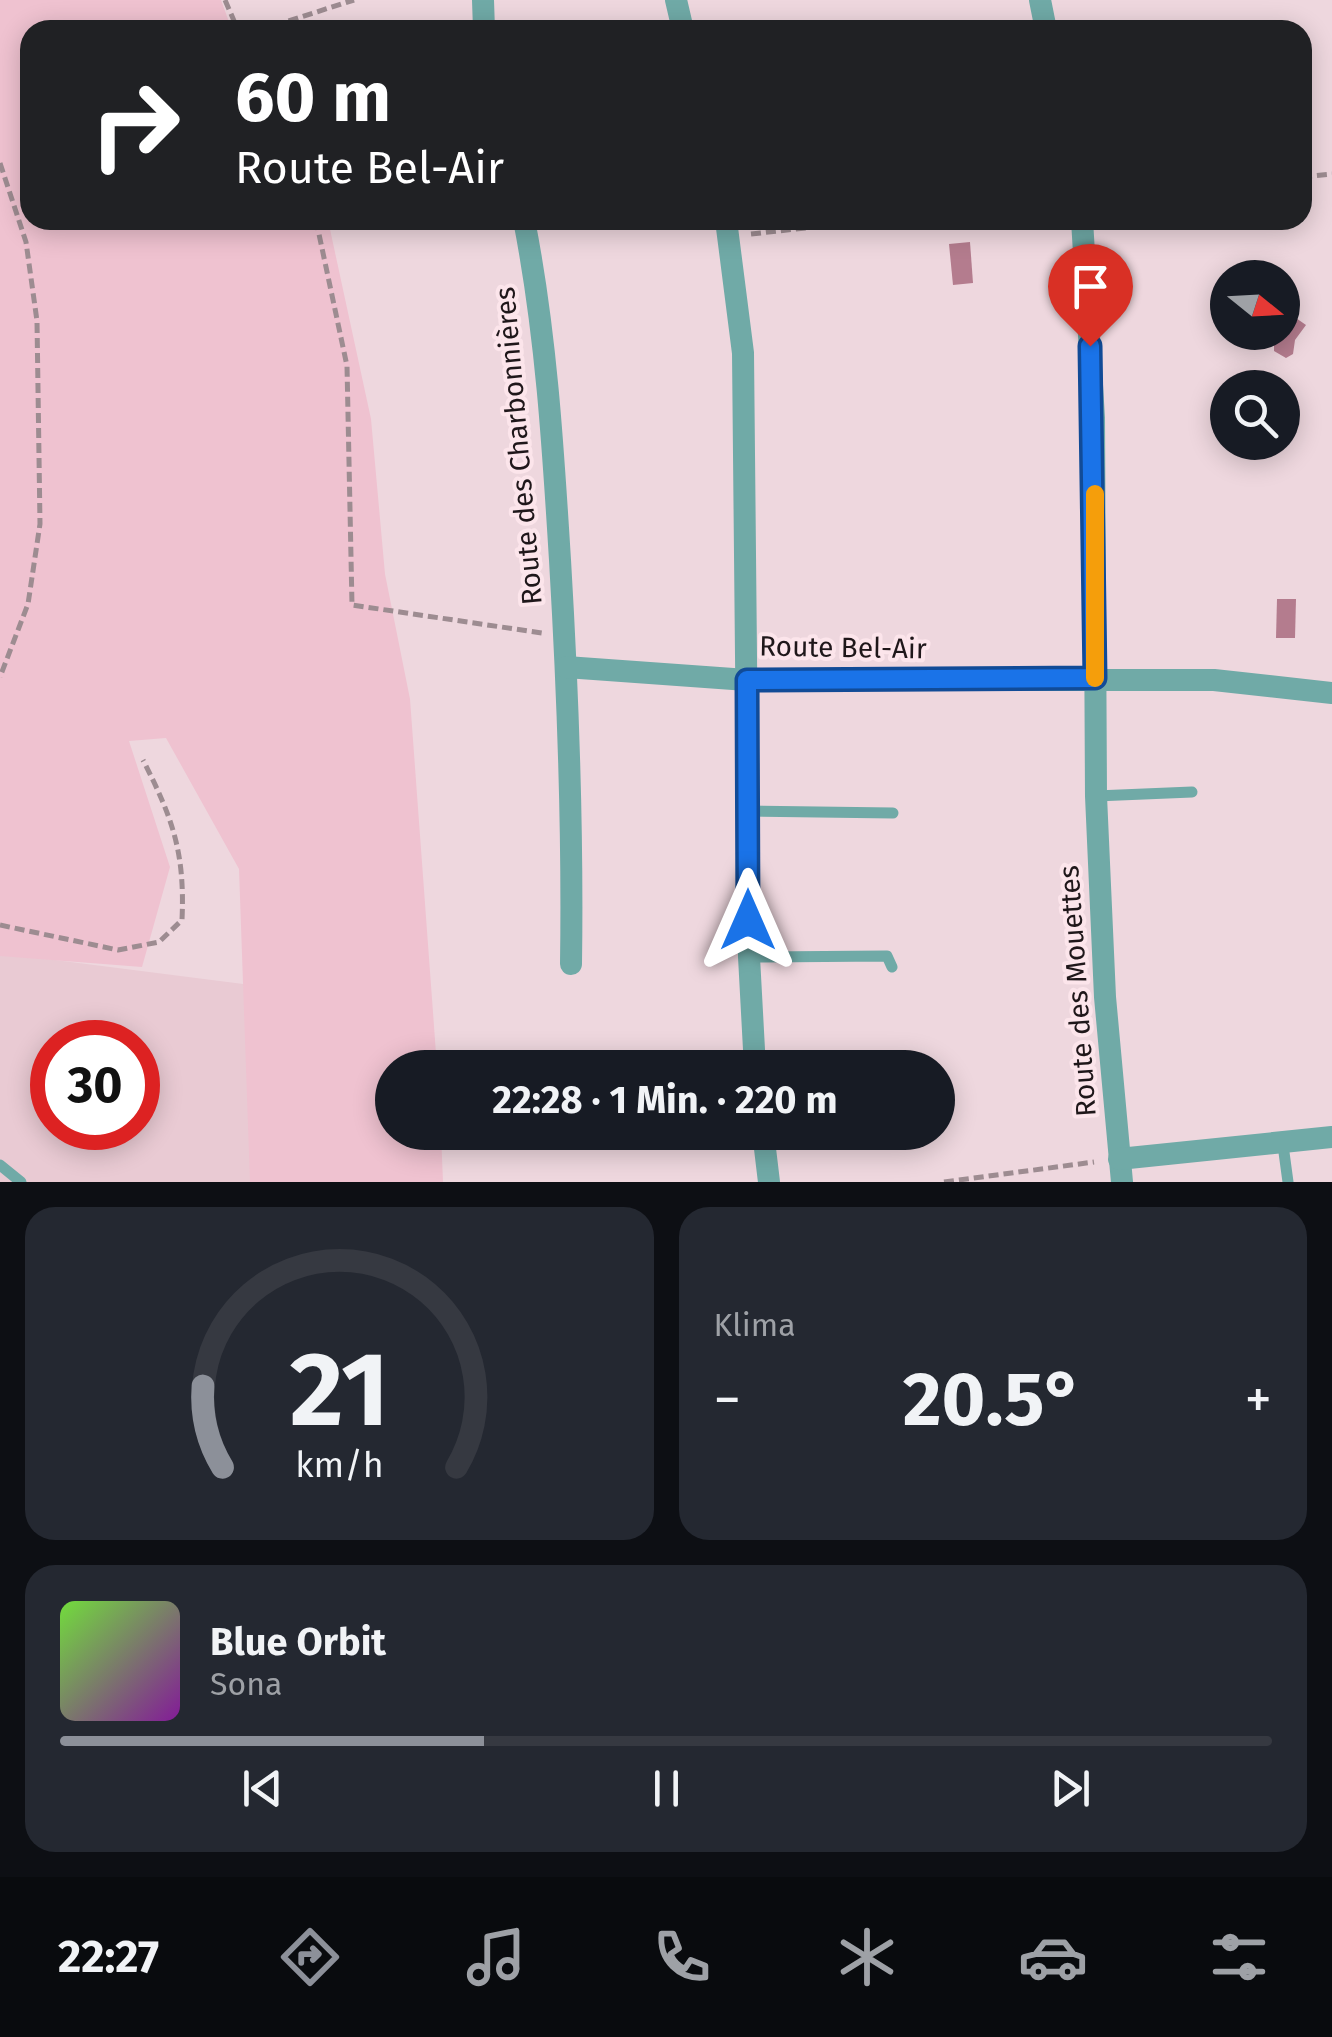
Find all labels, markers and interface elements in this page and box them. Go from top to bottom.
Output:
text: 60 m [235,56,391,140]
icon: right [70,60,200,190]
text: Route Bel-Air [235,141,504,195]
pin [1048,244,1133,347]
icon: arrive [1063,259,1118,314]
north arrow [1210,260,1300,350]
map controls [1210,260,1300,460]
street label: Route des Charbonnières [488,286,549,606]
button: search [1210,370,1300,460]
street label: Route Bel-Air [759,630,927,665]
street label: Route des Mouettes [1052,864,1103,1118]
position arrow [696,868,800,972]
speed limit sign: 30 [30,1020,160,1150]
text: 22:28 · 1 Min. · 220 m [492,1077,838,1123]
text: Klima [714,1306,796,1344]
text: 21 [289,1328,389,1453]
text: 20.5° [903,1355,1083,1445]
text: − [714,1367,741,1433]
text: + [1245,1367,1272,1433]
text: km/h [295,1444,383,1486]
text: Blue Orbit [210,1619,386,1665]
text: Sona [210,1665,282,1703]
icon: previous [235,1761,290,1816]
icon: pause [639,1761,694,1816]
icon: next [1043,1761,1098,1816]
icon: directions [275,1922,345,1992]
icon: music [461,1922,531,1992]
icon: phone [647,1922,717,1992]
icon: climate [832,1922,902,1992]
icon: car [1018,1922,1088,1992]
icon: filters [1204,1922,1274,1992]
text: 22:27 [58,1930,159,1984]

